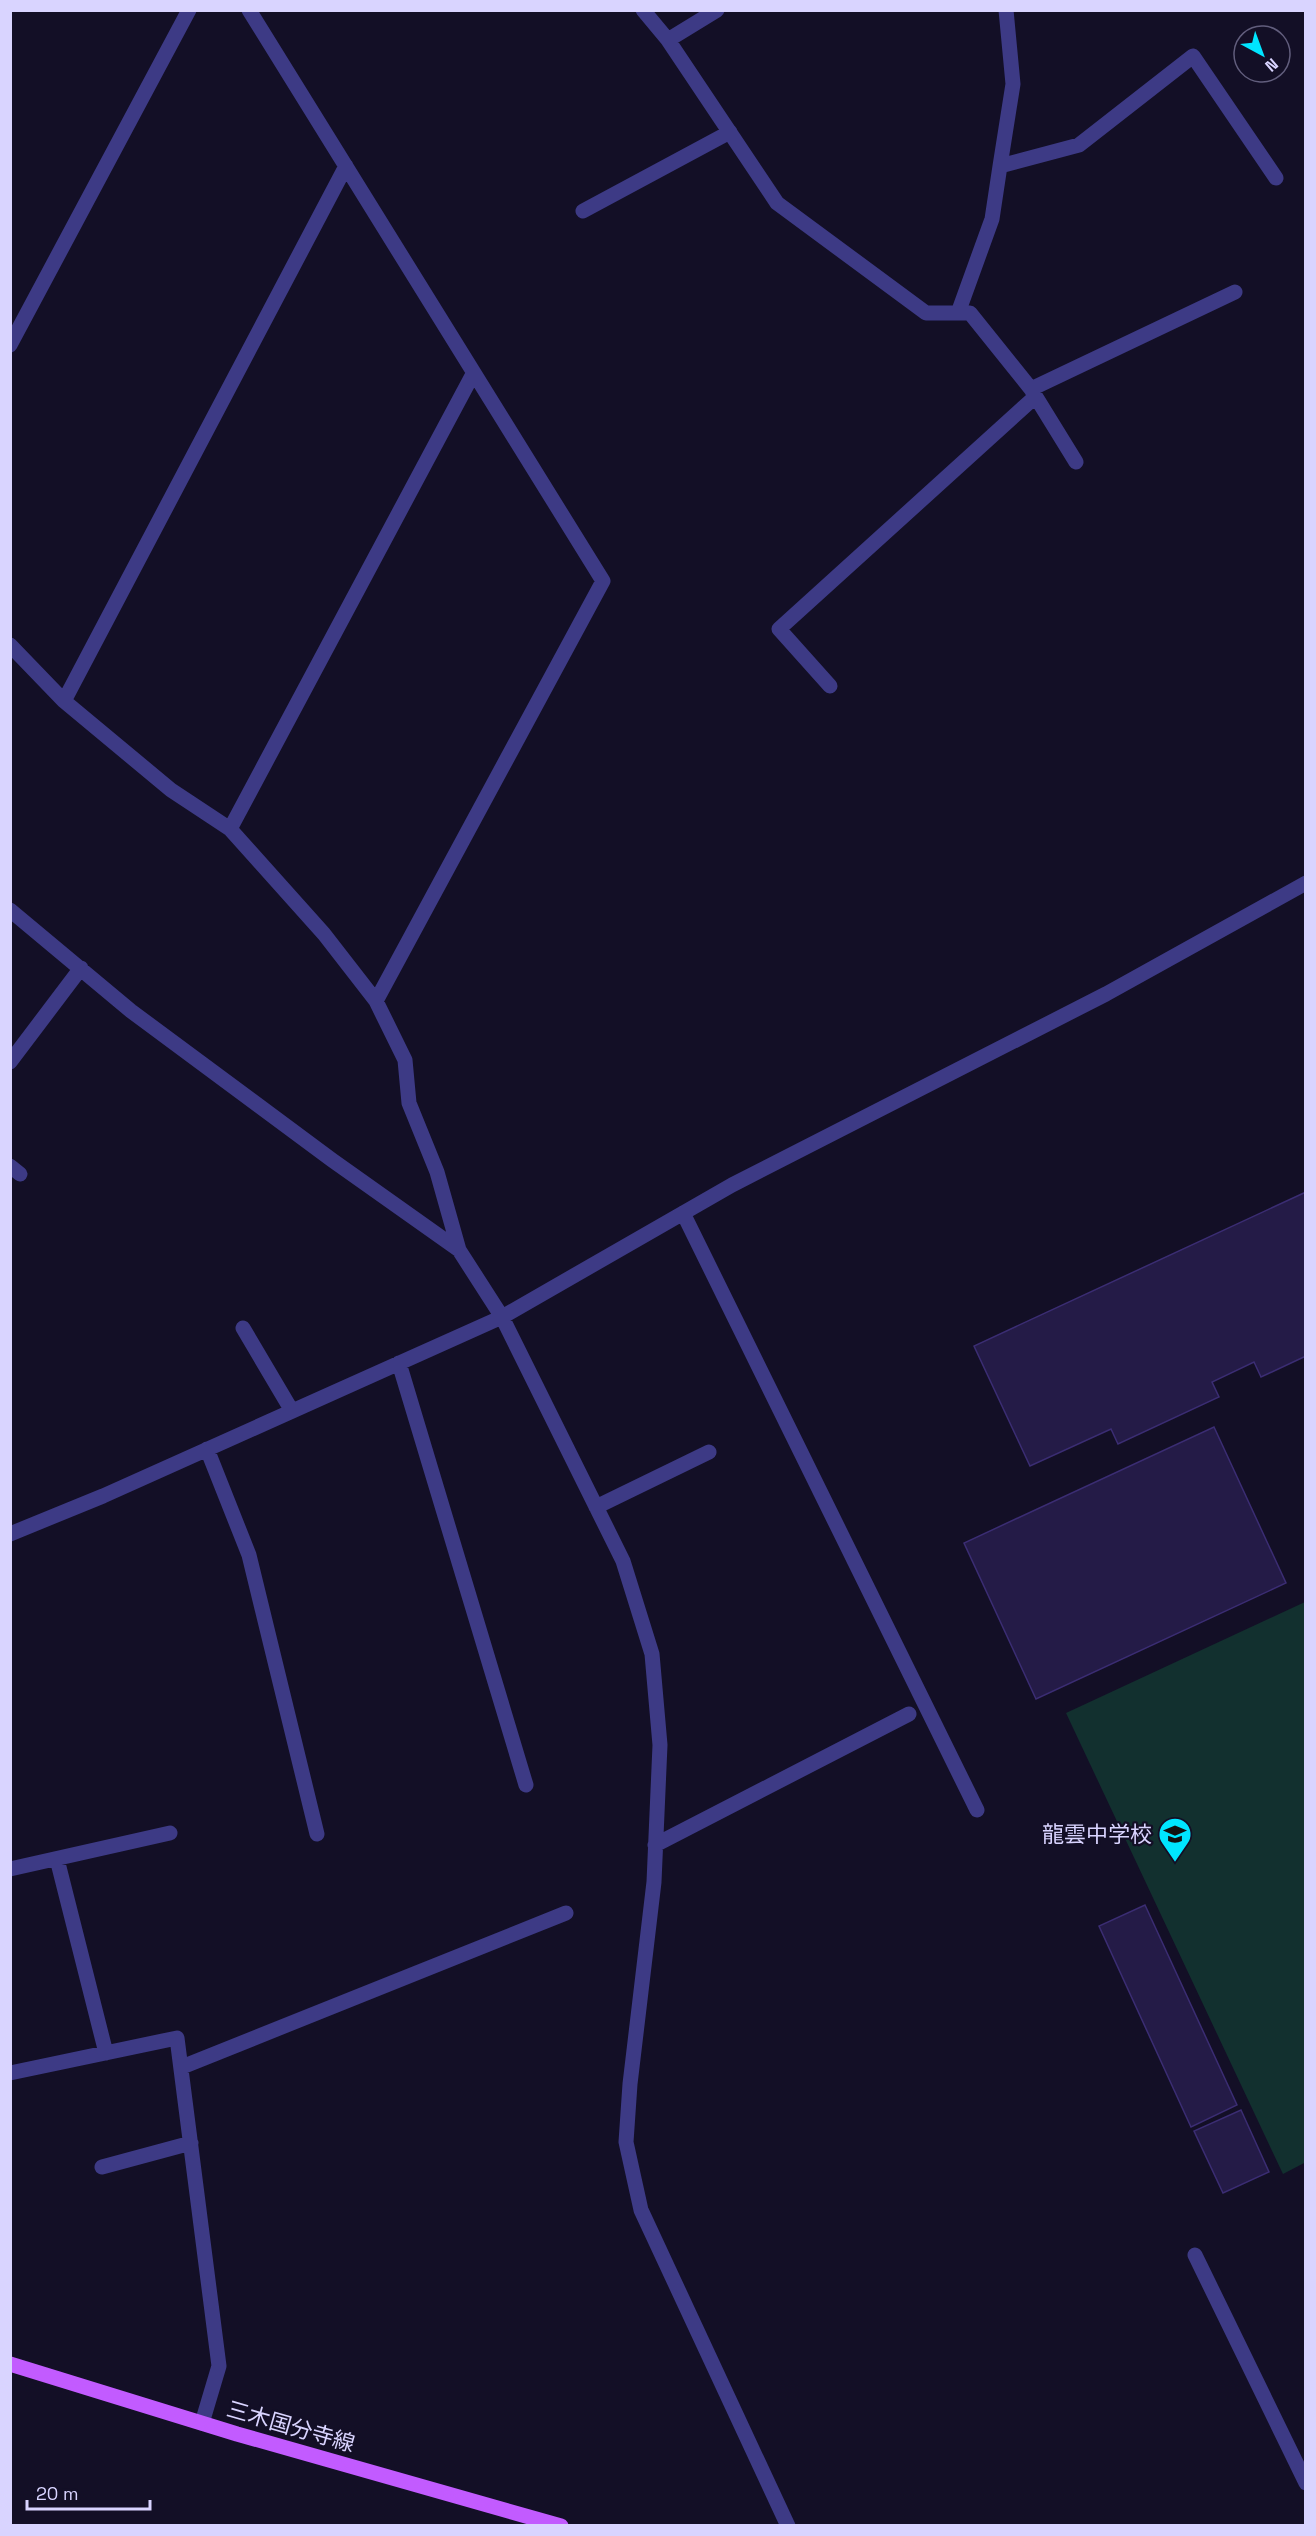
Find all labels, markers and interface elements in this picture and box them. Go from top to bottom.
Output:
north arrow [1232,24,1292,84]
text: N [1261,53,1282,76]
school or university icon: 龍雲中学校 [1157,1816,1193,1863]
place label: 龍雲中学校 [1042,1820,1152,1848]
street label: 三木国分寺線 [224,2394,358,2458]
scale bar [27,2473,150,2511]
text: 20 m [36,2482,79,2505]

